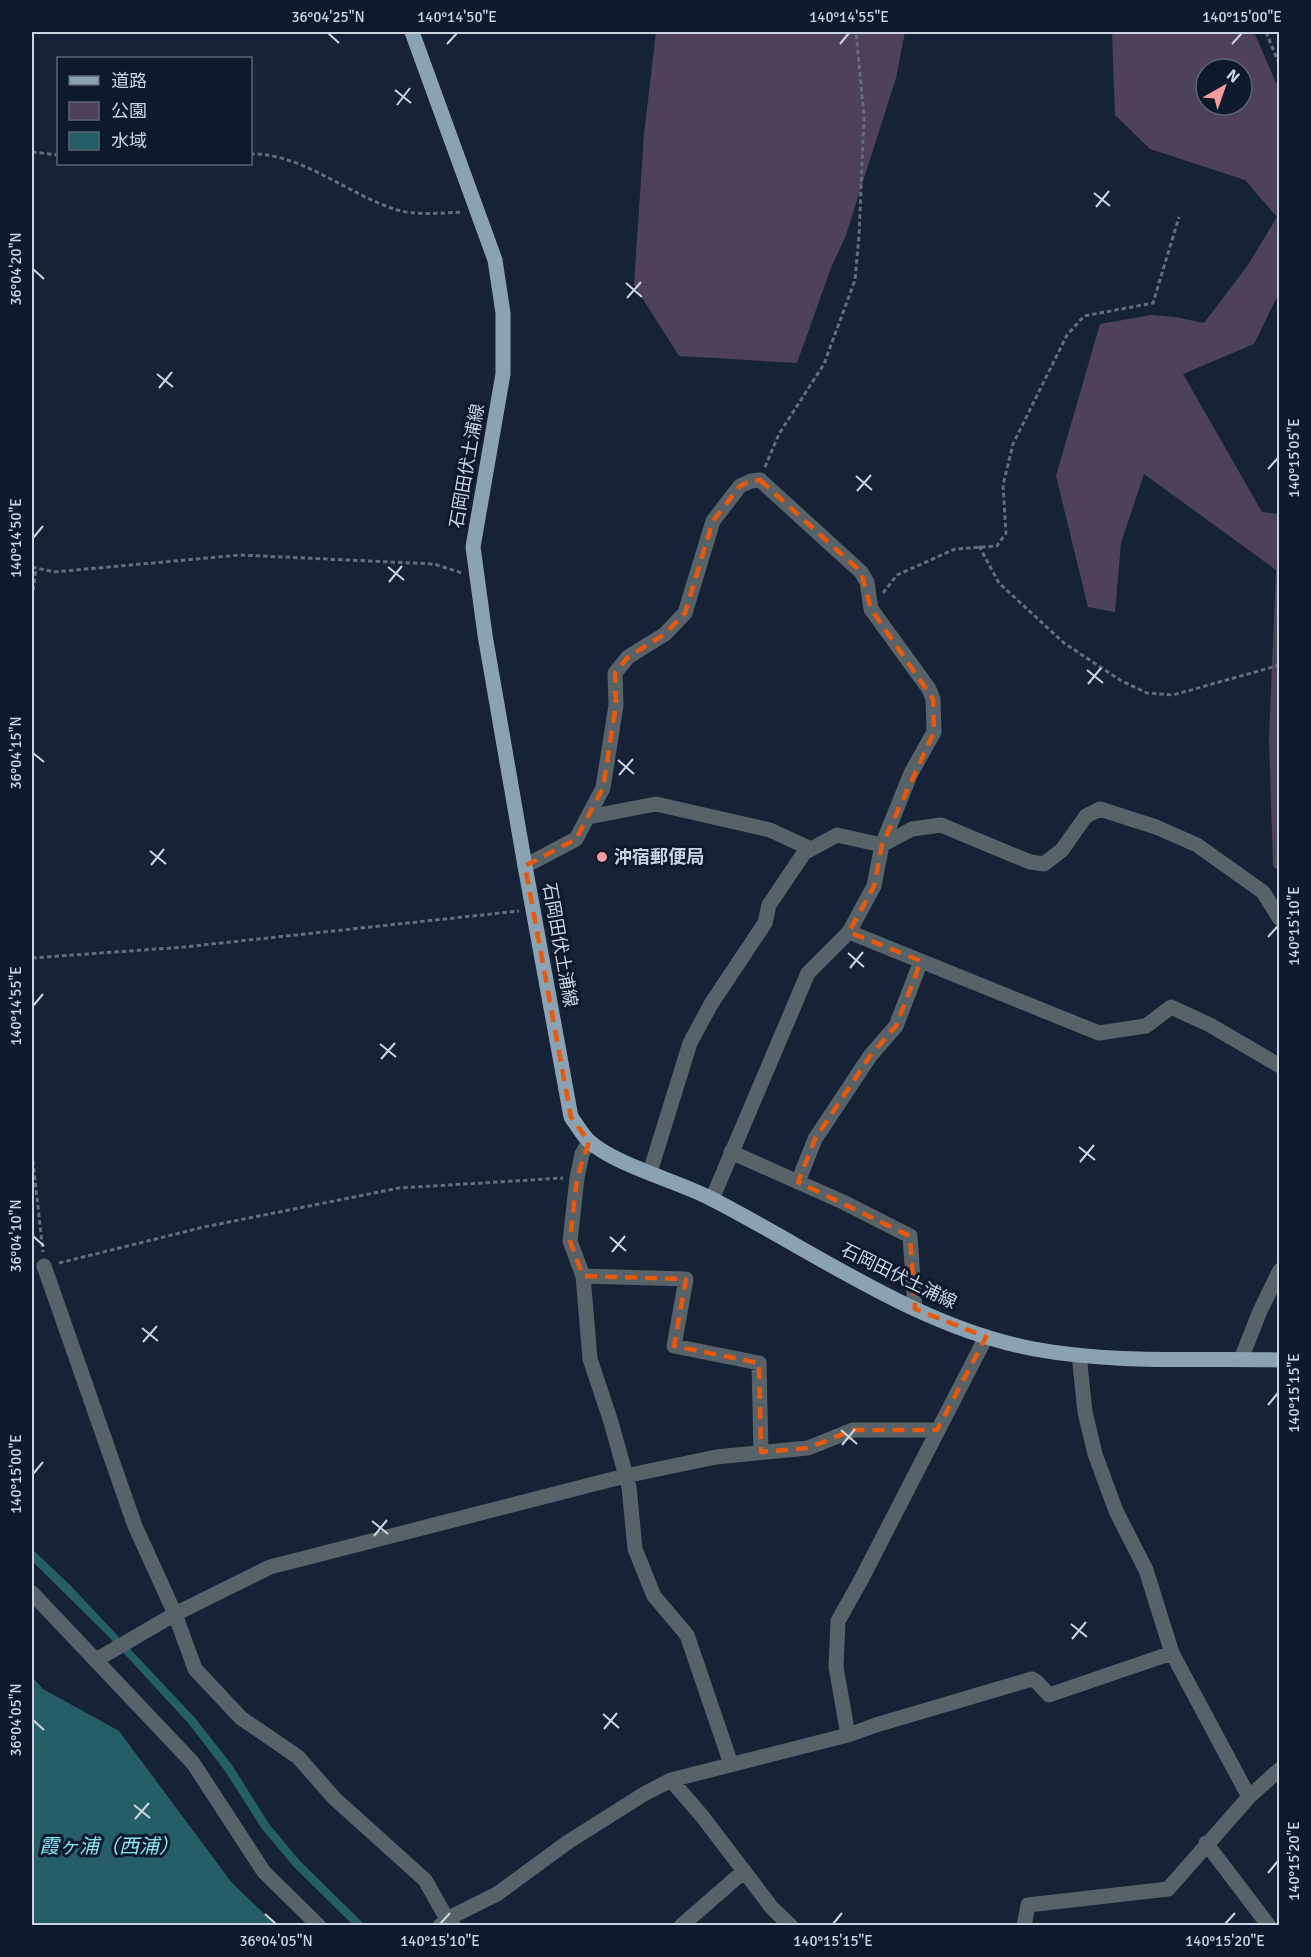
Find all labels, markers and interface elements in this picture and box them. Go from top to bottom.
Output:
text: 36°04'25"N [291,8,365,26]
text: 140°14'50"E [417,8,497,26]
text: 140°14'55"E [809,8,889,26]
text: 140°15'00"E [1202,8,1282,26]
legend [57,57,252,165]
north arrow [1194,57,1254,117]
text: N [1222,65,1244,88]
text: 道路 [111,70,147,92]
text: 公園 [111,100,147,122]
text: 水域 [111,130,147,152]
text: 36°04'20"N [7,232,25,306]
street label: 石岡田伏土浦線 [445,402,489,530]
text: 140°15'05"E [1285,418,1303,498]
text: 140°14'50"E [7,498,25,578]
text: 36°04'15"N [7,716,25,790]
place label: 沖宿郵便局 [614,846,704,868]
marker: 沖宿郵便局 [595,850,609,864]
street label: 石岡田伏土浦線 [538,881,582,1009]
text: 140°15'10"E [1285,886,1303,966]
text: 140°14'55"E [7,966,25,1046]
text: 36°04'10"N [7,1199,25,1273]
street label: 石岡田伏土浦線 [838,1238,960,1314]
text: 140°15'15"E [1285,1353,1303,1433]
text: 140°15'00"E [7,1434,25,1514]
text: 36°04'05"N [7,1683,25,1757]
text: 140°15'20"E [1285,1821,1303,1901]
water label: 霞ヶ浦（西浦） [39,1834,179,1859]
text: 36°04'05"N [239,1932,313,1950]
text: 140°15'10"E [400,1932,480,1950]
text: 140°15'15"E [793,1932,873,1950]
text: 140°15'20"E [1185,1932,1265,1950]

